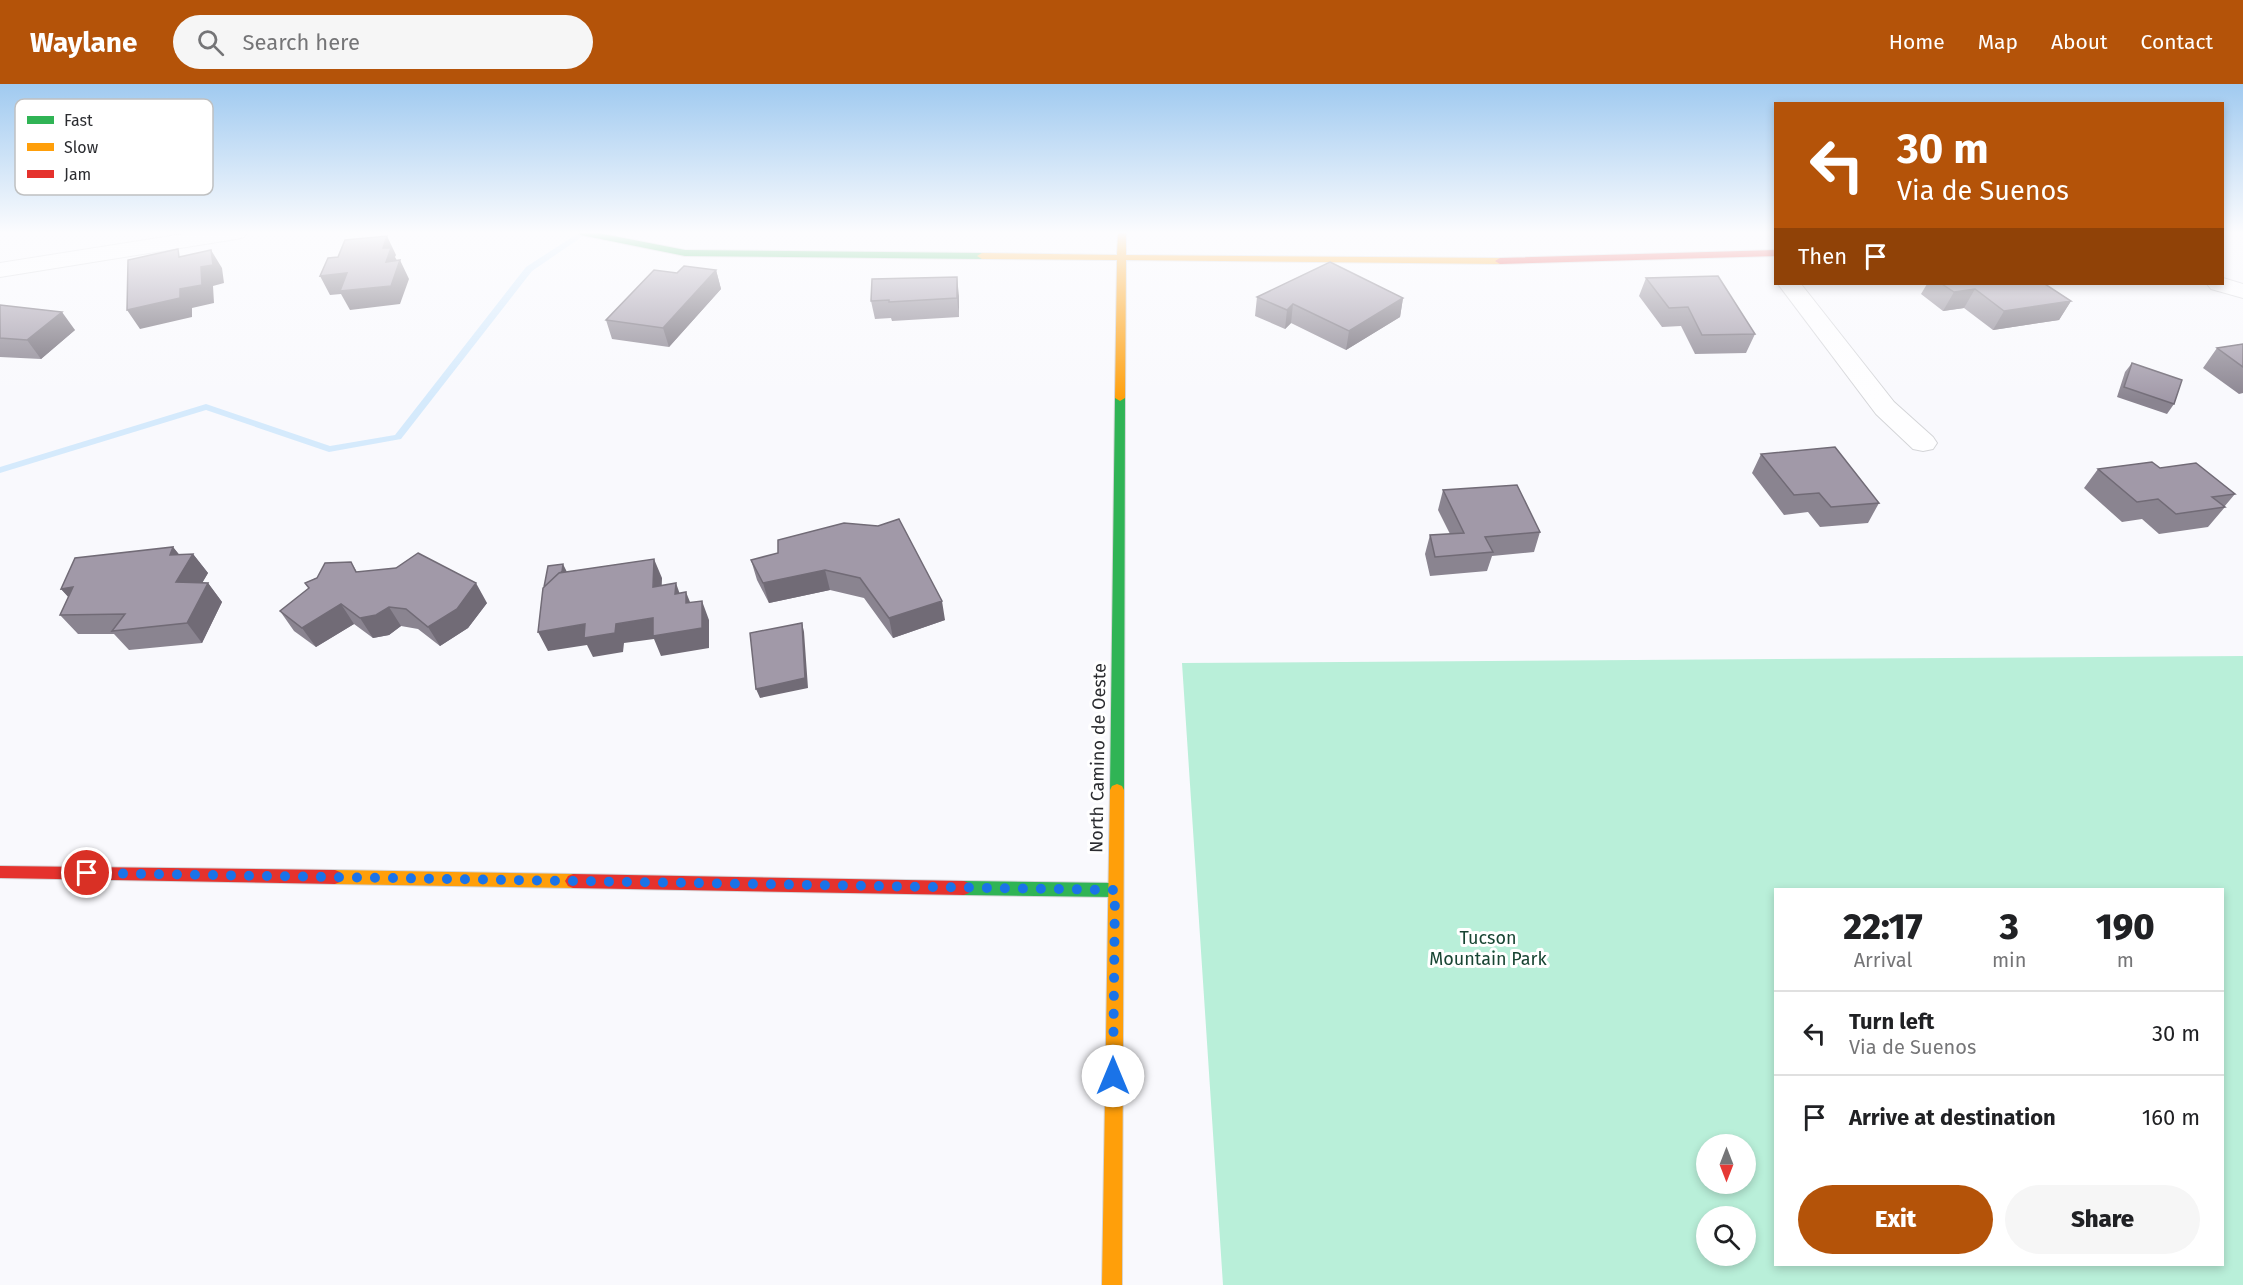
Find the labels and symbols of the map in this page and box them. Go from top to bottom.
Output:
legend [15,99,213,195]
text: Fast [64,111,93,130]
text: Slow [64,138,99,157]
text: Jam [64,165,91,184]
street label: North Camino de Oeste [1085,663,1111,853]
pin [61,847,112,898]
park label: Tucson Mountain Park [1429,927,1548,970]
position arrow [1081,1044,1145,1108]
north arrow [1696,1134,1756,1194]

